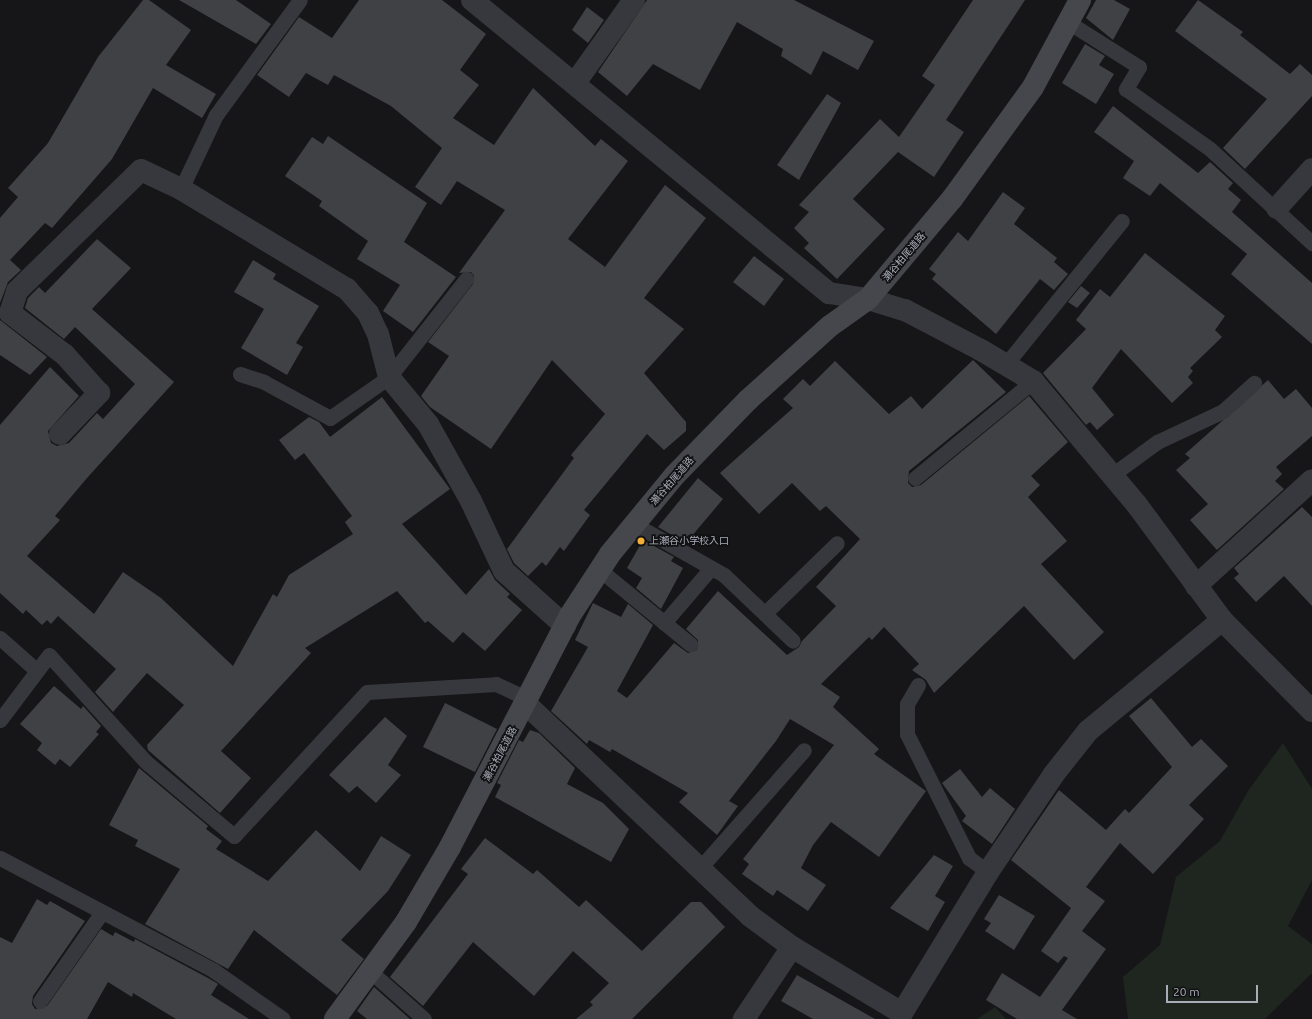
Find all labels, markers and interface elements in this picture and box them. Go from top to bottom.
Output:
street label: 瀬谷柏尾道路 [880,230,928,284]
street label: 瀬谷柏尾道路 [648,454,696,508]
place label: 上瀬谷小学校入口 [649,535,729,547]
marker: 上瀬谷小学校入口 [636,536,646,546]
street label: 瀬谷柏尾道路 [481,725,519,783]
scale bar [1168,977,1260,1003]
text: 20 m [1173,985,1200,998]

